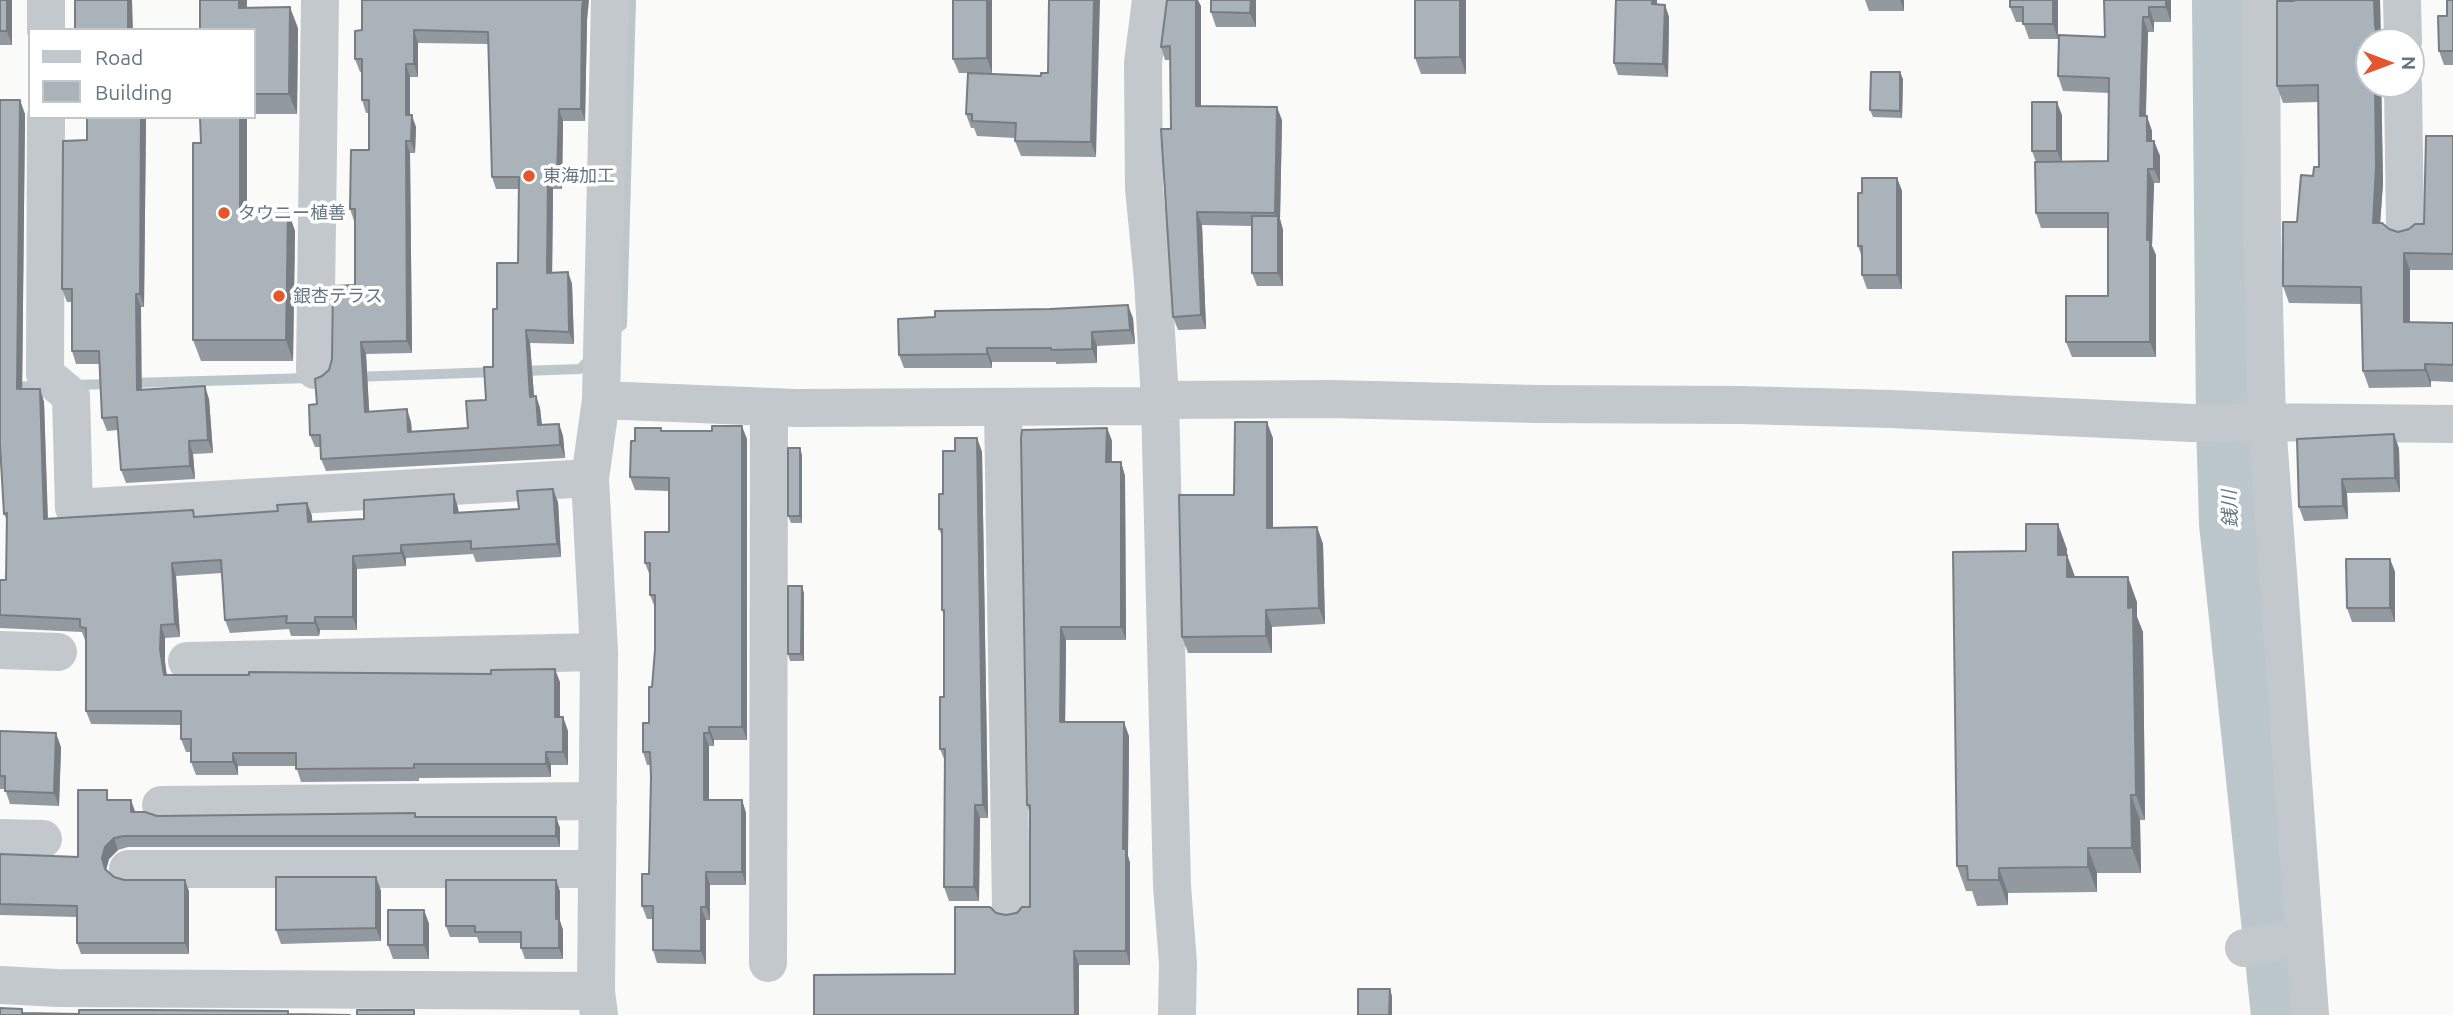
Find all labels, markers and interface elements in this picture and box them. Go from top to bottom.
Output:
legend [28,28,256,119]
north arrow [2355,28,2425,98]
text: Road [95,45,143,69]
text: N [2398,56,2420,70]
text: Building [95,80,172,104]
place label: 東海加工 [543,165,615,187]
marker: 東海加工 [521,168,537,184]
place label: タウニー植善 [238,202,346,224]
marker: タウニー植善 [216,205,232,221]
place label: 銀杏テラス [293,285,383,307]
marker: 銀杏テラス [271,288,287,304]
water label: 銭川 [2218,490,2242,528]

